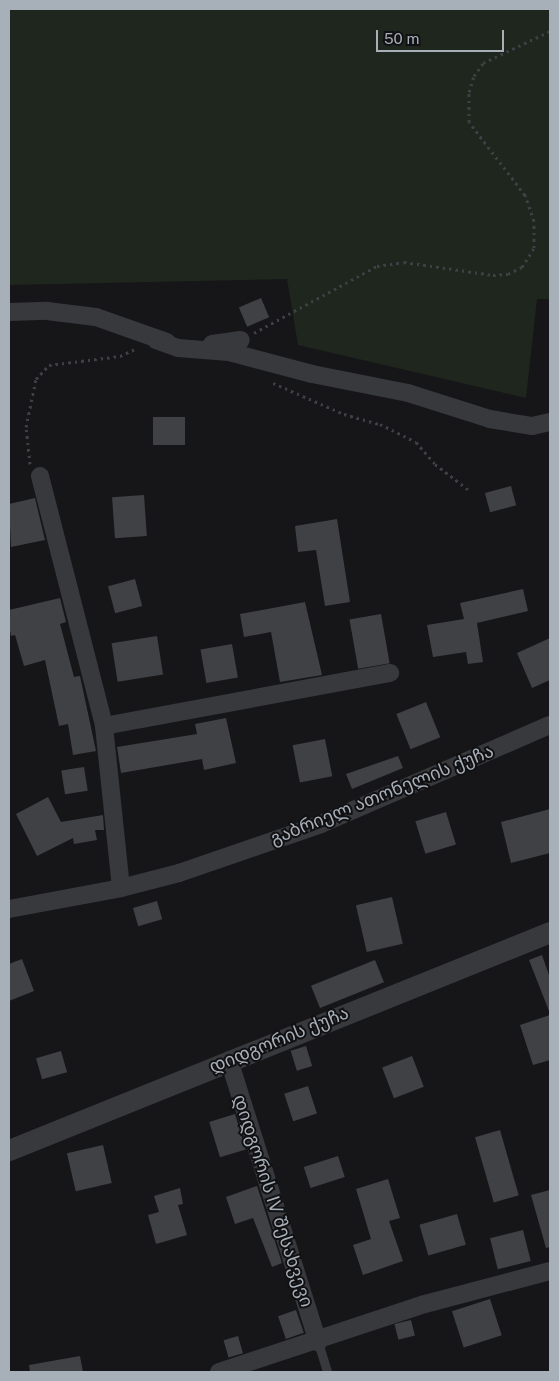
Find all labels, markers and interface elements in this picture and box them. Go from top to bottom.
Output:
scale bar [379,20,506,52]
text: 50 m [384,30,419,47]
street label: გაბრიელ ათონელის ქუჩა [267,740,497,850]
street label: დიდგორის ქუჩა [206,1002,352,1078]
street label: დიდგორის IV შესახვევი [228,1092,318,1310]

